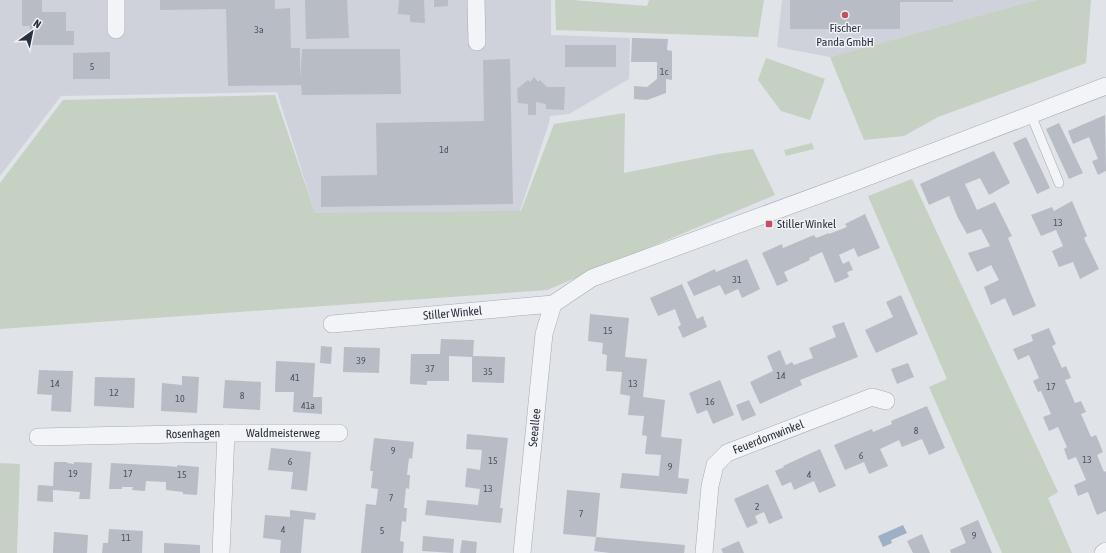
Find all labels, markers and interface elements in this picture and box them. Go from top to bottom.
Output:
marker: Fischer Panda GmbH [840,10,850,20]
north arrow [12,12,52,52]
text: N [31,17,43,30]
place label: Fischer Panda GmbH [816,21,874,49]
house number: 3a [254,24,264,35]
house number: 5 [90,61,95,72]
house number: 1c [660,66,668,77]
house number: 1d [439,144,449,155]
place label: Stiller Winkel [777,217,837,231]
house number: 13 [1053,217,1063,228]
marker: Stiller Winkel [764,219,774,229]
house number: 31 [732,274,742,285]
street label: Stiller Winkel [422,303,483,323]
house number: 15 [603,325,613,336]
house number: 39 [356,355,366,366]
house number: 37 [425,363,435,374]
house number: 35 [483,366,493,377]
house number: 14 [776,370,786,381]
house number: 41 [290,372,300,383]
house number: 14 [50,378,60,389]
house number: 13 [628,378,638,389]
house number: 17 [1046,381,1056,392]
house number: 12 [109,387,119,398]
house number: 8 [240,390,245,401]
house number: 10 [175,393,185,404]
house number: 16 [705,396,715,407]
house number: 41a [301,400,315,411]
street label: Seeallee [526,408,543,448]
street label: Feuerdornwinkel [731,417,806,457]
house number: 8 [914,425,919,436]
street label: Rosenhagen [165,426,221,441]
street label: Waldmeisterweg [246,426,321,440]
house number: 9 [391,445,396,456]
house number: 6 [859,450,864,461]
house number: 13 [1082,454,1092,465]
house number: 15 [488,455,498,466]
house number: 6 [288,456,293,467]
house number: 9 [668,461,673,472]
house number: 19 [68,468,78,479]
house number: 17 [123,468,133,479]
house number: 15 [177,469,187,480]
house number: 4 [807,469,812,480]
house number: 13 [483,483,493,494]
house number: 7 [389,492,394,503]
house number: 2 [755,501,760,512]
house number: 7 [579,508,584,519]
house number: 4 [281,524,286,535]
house number: 5 [380,525,385,536]
house number: 9 [972,530,977,541]
house number: 11 [121,532,131,543]

